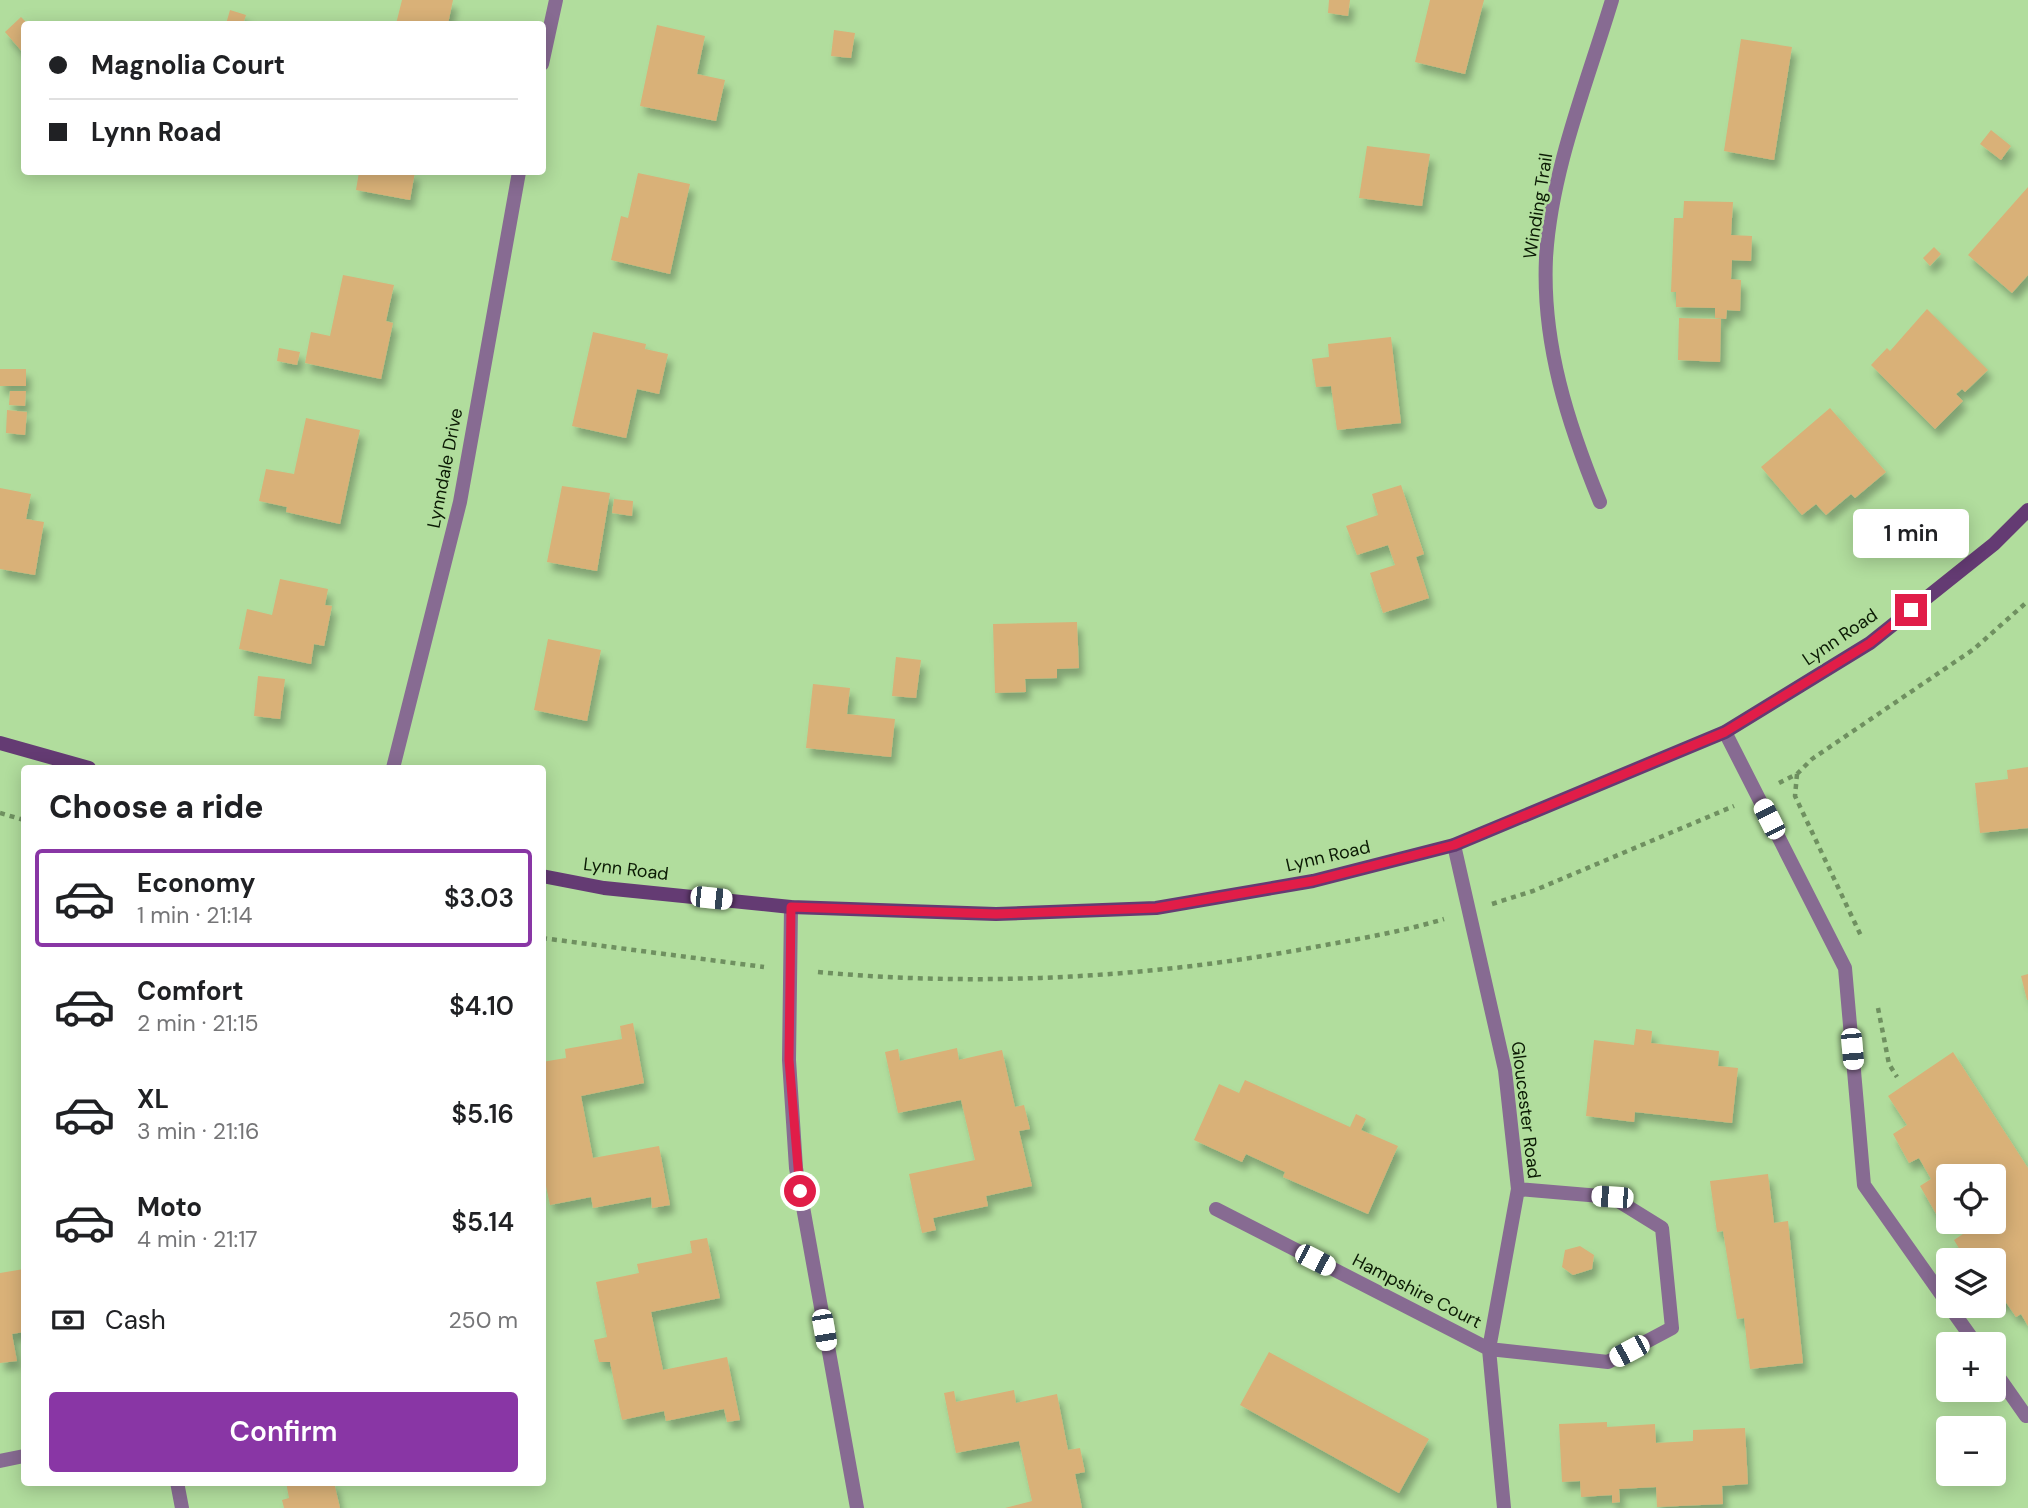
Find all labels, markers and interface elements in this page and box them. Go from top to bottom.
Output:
text: Magnolia Court [91,48,285,82]
text: Lynn Road [91,115,221,149]
street label: Winding Trail [1518,151,1558,261]
street label: Lynndale Drive [422,406,468,530]
callout: 1 min [1853,508,1969,558]
text: 1 min [1884,518,1938,548]
route end [1895,594,1927,626]
street label: Lynn Road [1798,603,1882,671]
text: Choose a ride [49,786,264,828]
car [1751,796,1788,842]
street label: Lynn Road [1284,835,1372,877]
street label: Lynn Road [582,852,670,886]
text: Economy [137,866,255,900]
icon: car [53,867,116,930]
text: $3.03 [444,881,514,915]
car [690,885,733,911]
text: 1 min · 21:14 [137,900,253,930]
text: Comfort [137,974,243,1008]
icon: car [53,975,116,1038]
text: $4.10 [449,989,514,1023]
text: 2 min · 21:15 [137,1008,259,1038]
car [1840,1027,1865,1071]
street label: Gloucester Road [1506,1040,1546,1180]
text: XL [137,1082,169,1116]
icon: car [53,1083,116,1146]
text: $5.16 [452,1097,514,1131]
text: 3 min · 21:16 [137,1116,259,1146]
map controls [1936,1164,2006,1486]
button: locate [1936,1164,2006,1234]
route start [784,1175,816,1207]
car [1591,1185,1634,1209]
text: Moto [137,1190,202,1224]
icon: car [53,1191,116,1254]
text: $5.14 [451,1205,514,1239]
text: 4 min · 21:17 [137,1224,258,1254]
car [1292,1241,1339,1279]
street label: Hampshire Court [1348,1248,1486,1334]
button: layers [1936,1248,2006,1318]
icon: cash [49,1301,87,1339]
text: Cash [105,1303,166,1337]
text: 250 m [448,1305,518,1335]
car [811,1307,838,1353]
car [1606,1332,1653,1370]
button: + [1936,1332,2006,1402]
button: Confirm [49,1392,518,1472]
button: − [1936,1416,2006,1486]

